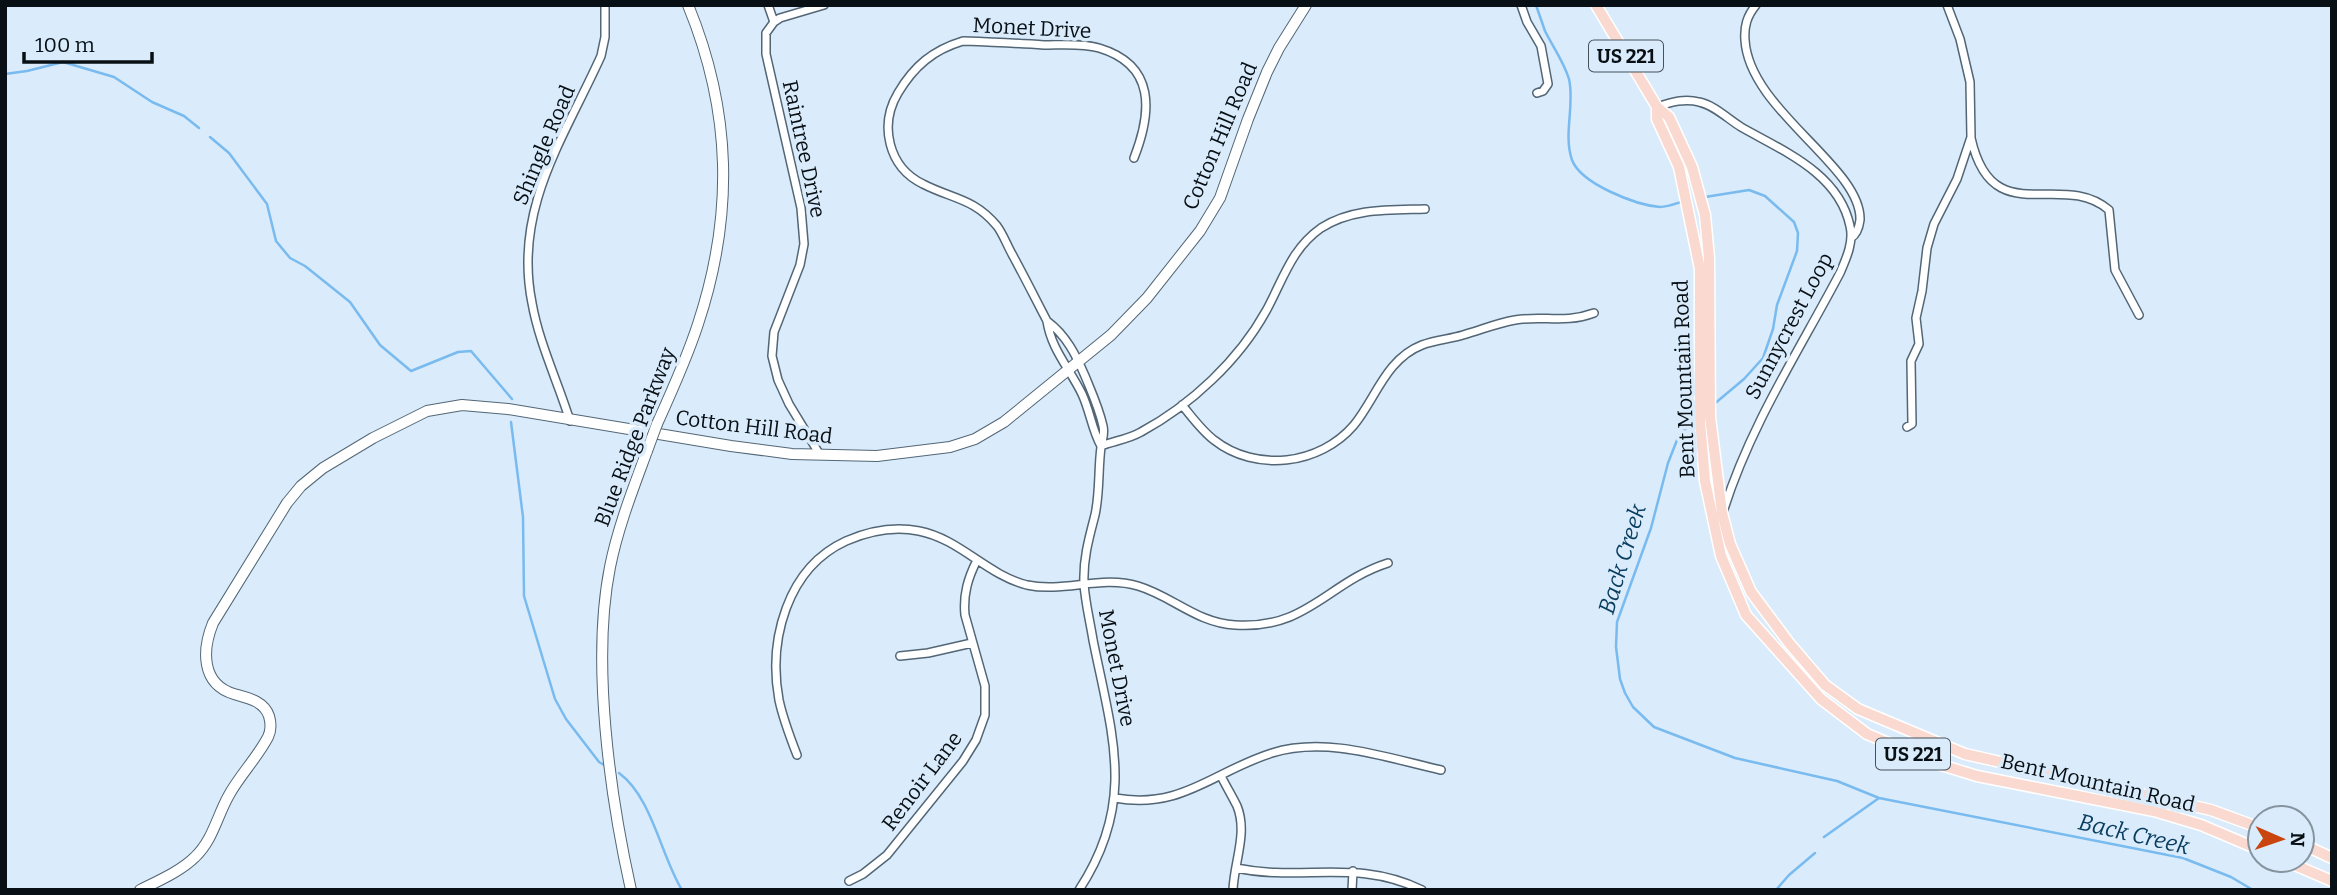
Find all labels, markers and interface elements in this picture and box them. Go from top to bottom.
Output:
street label: Monet Drive [972,12,1092,44]
scale bar [24,21,152,65]
text: 100 m [35,32,95,58]
road number: US 221 [1589,40,1663,72]
street label: Cotton Hill Road [1177,58,1263,214]
street label: Raintree Drive [777,78,831,220]
street label: Shingle Road [507,81,581,209]
street label: Sunnycrest Loop [1739,248,1839,404]
street label: Bent Mountain Road [1668,279,1700,479]
street label: Blue Ridge Parkway [589,343,681,530]
street label: Cotton Hill Road [674,404,834,450]
water label: Back Creek [1592,500,1652,617]
street label: Monet Drive [1093,607,1141,729]
street label: Renoir Lane [876,726,968,836]
road number: US 221 [1876,738,1950,769]
street label: Bent Mountain Road [1998,748,2198,818]
north arrow [2246,804,2316,874]
water label: Back Creek [2076,808,2193,861]
text: N [2286,832,2309,848]

